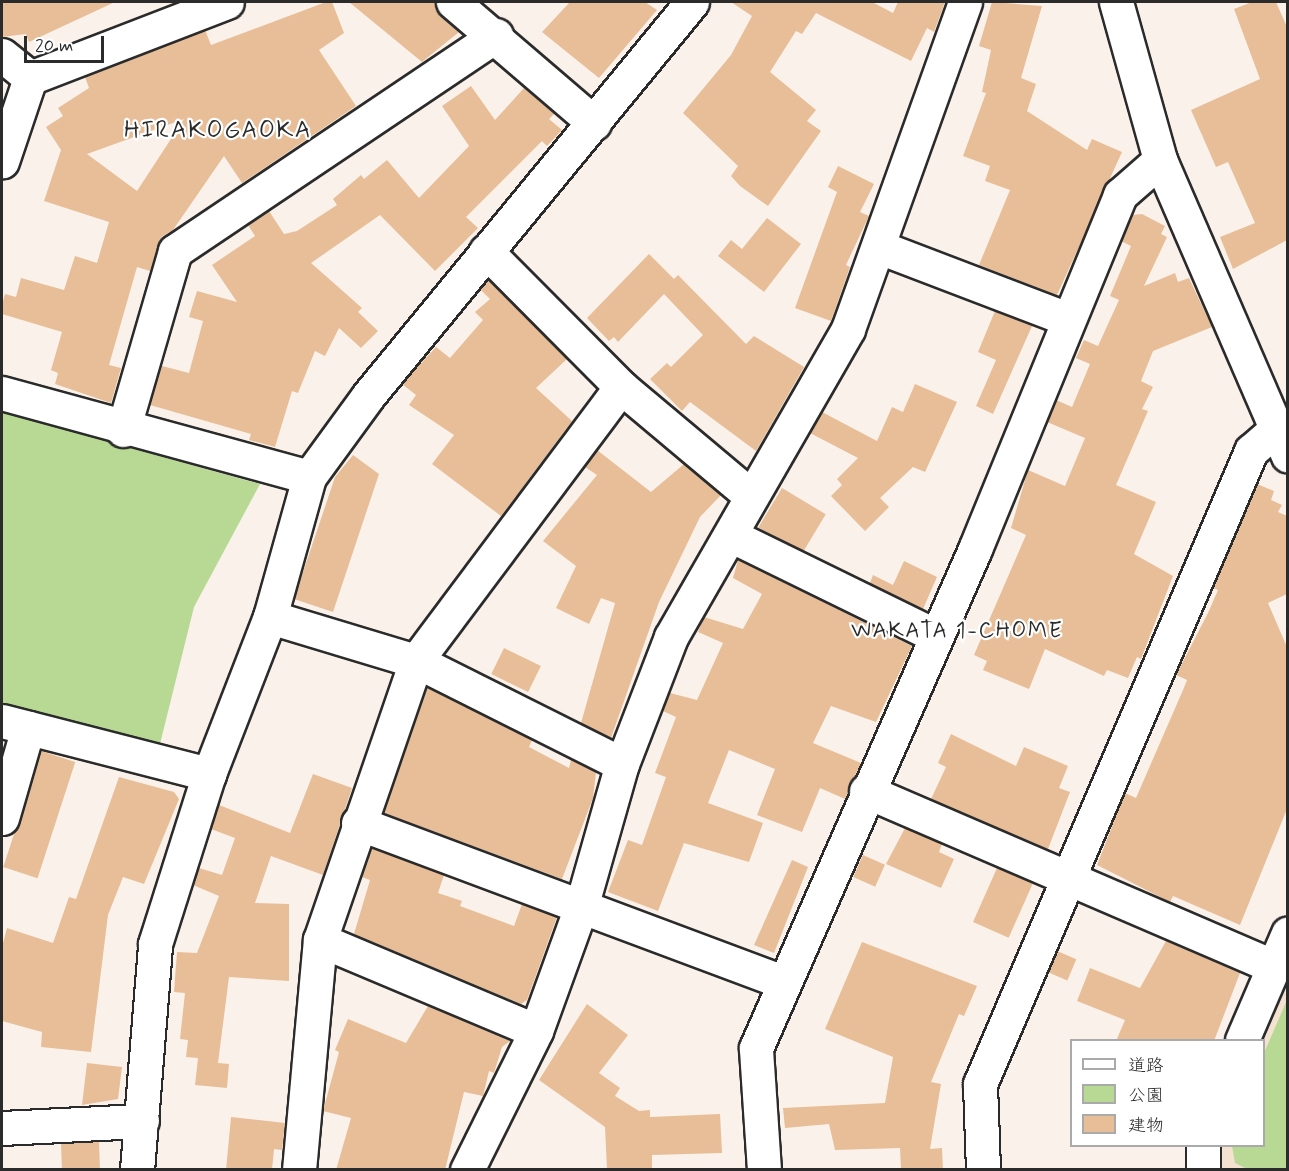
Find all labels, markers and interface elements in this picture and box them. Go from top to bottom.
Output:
scale bar [27,24,106,62]
text: 20 m [35,34,73,58]
district label: HIRAKOGAOKA [127,117,309,145]
district label: WAKATA 1-CHOME [851,619,1063,645]
legend [1070,1039,1265,1147]
text: 道路 [1128,1054,1164,1078]
text: 公園 [1128,1084,1164,1108]
text: 建物 [1128,1114,1164,1138]

